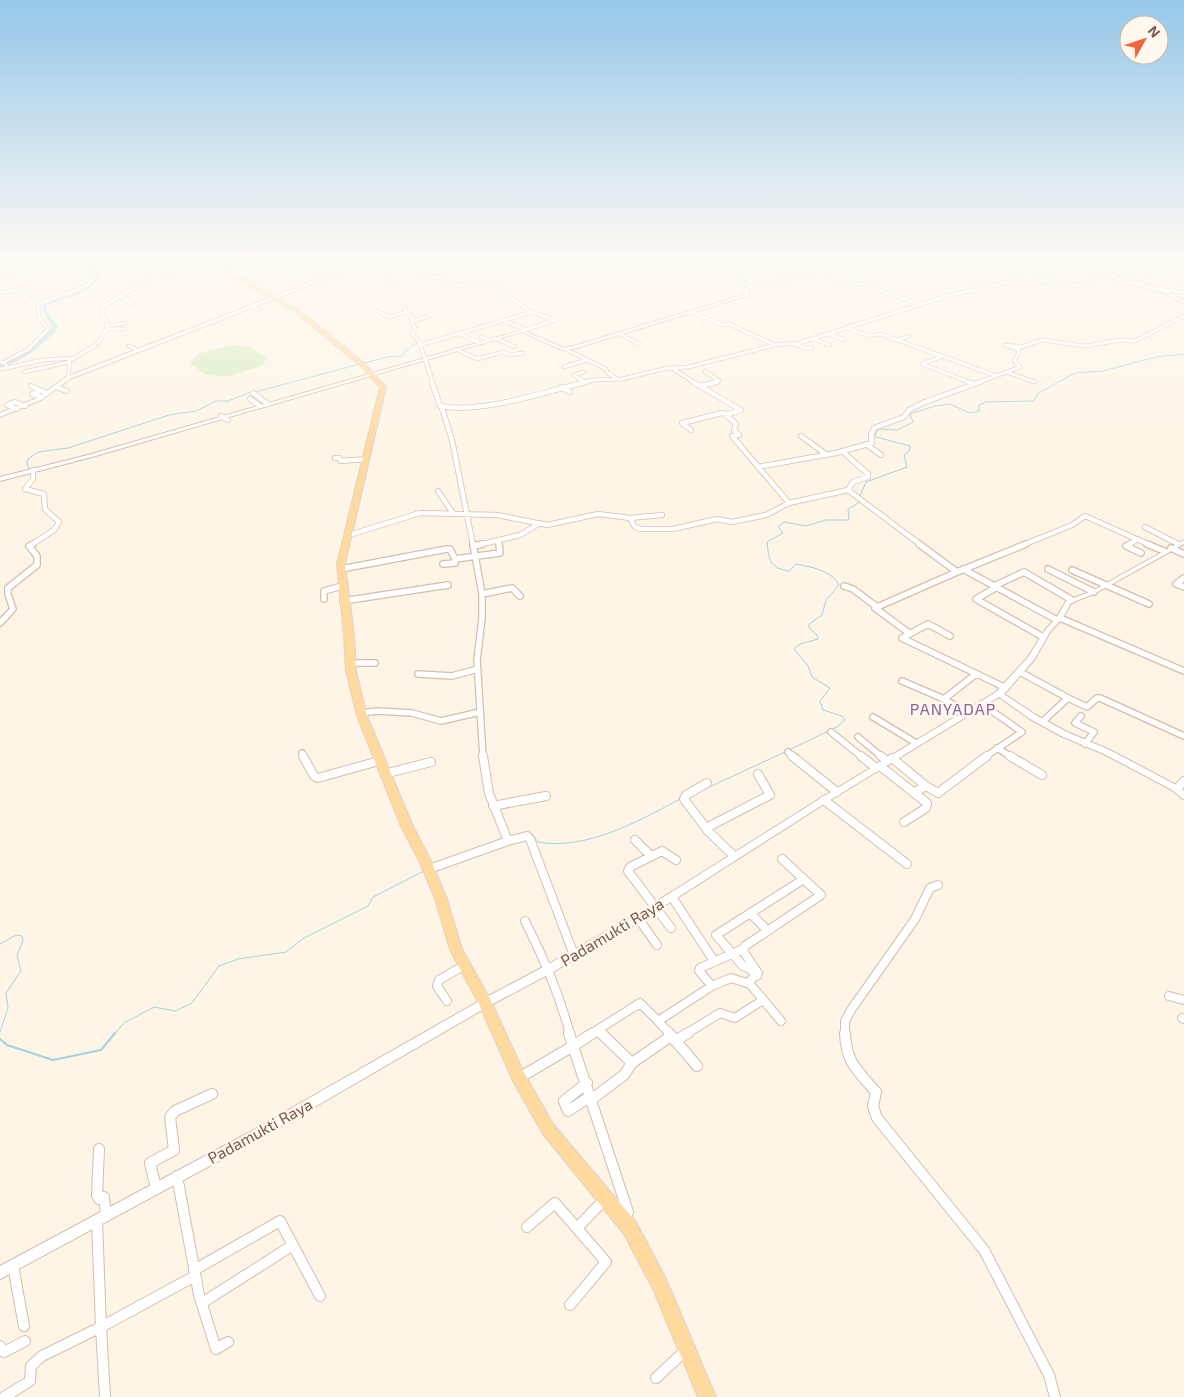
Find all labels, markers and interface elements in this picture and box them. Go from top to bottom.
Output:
north arrow [1119,15,1169,65]
text: N [1145,22,1164,41]
district label: PANYADAP [910,699,996,718]
street label: Padamukti Raya [557,893,667,970]
street label: Padamukti Raya [204,1094,315,1167]

